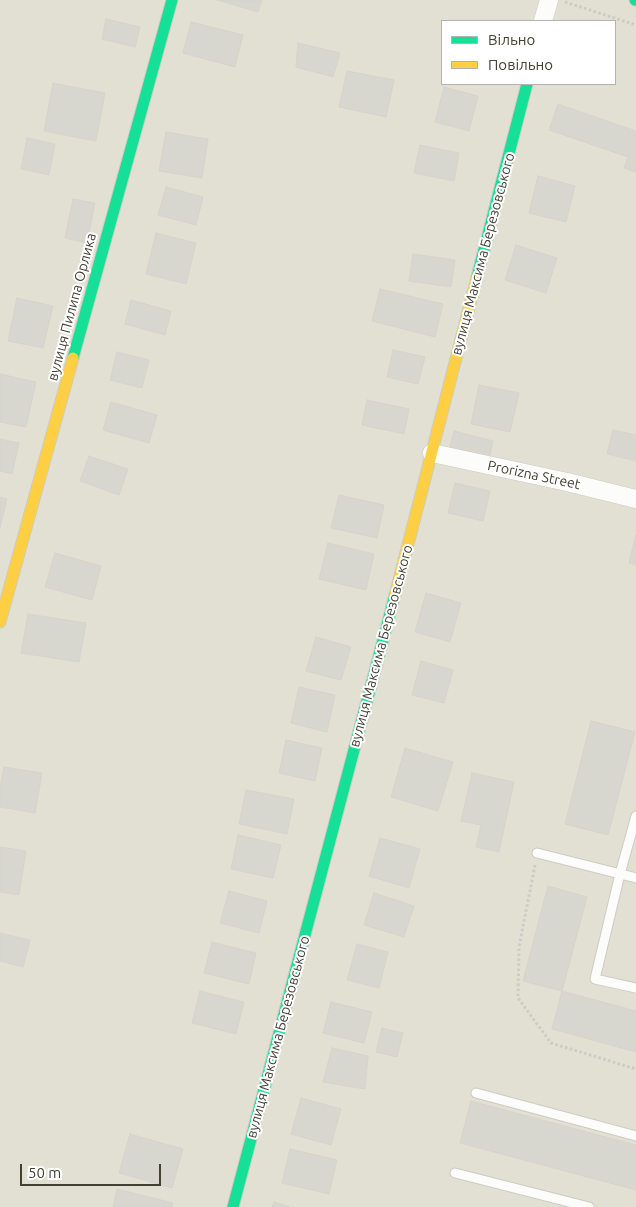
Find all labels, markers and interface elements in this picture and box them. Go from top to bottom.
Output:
legend [441,20,616,85]
text: Вільно [488,31,535,48]
text: Повільно [488,56,553,73]
street label: вулиця Максима Березовського [448,151,518,357]
street label: вулиця Пилипа Орлика [44,231,100,383]
street label: Prorizna Street [486,457,582,493]
street label: вулиця Максима Березовського [346,543,416,749]
street label: вулиця Максима Березовського [243,934,313,1140]
scale bar [22,1154,164,1186]
text: 50 m [28,1164,61,1181]

